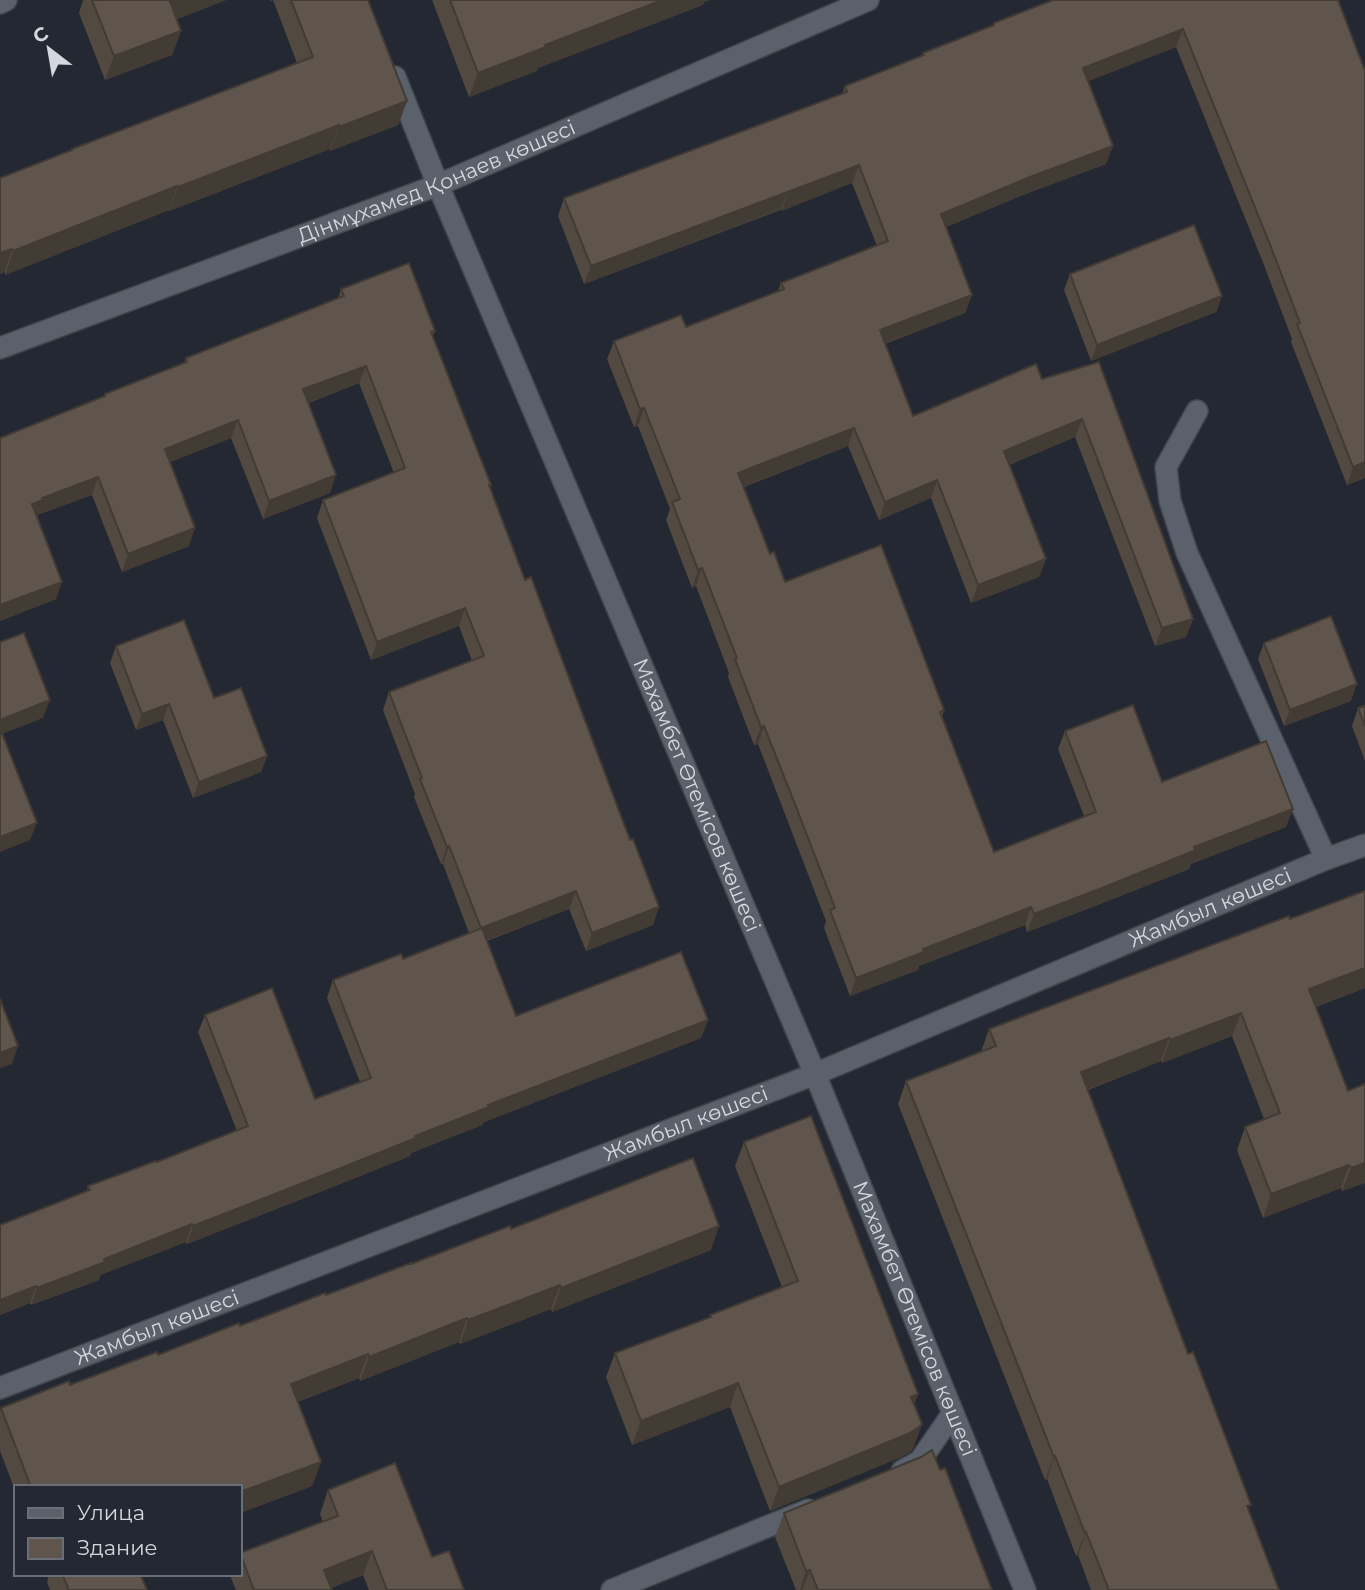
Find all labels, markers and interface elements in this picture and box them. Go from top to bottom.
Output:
north arrow [14,14,84,84]
text: С [29,21,53,48]
street label: Дінмұхамед Қонаев көшесі [294,114,579,248]
street label: Махамбет Өтемісов көшесі [628,654,766,936]
street label: Жамбыл көшесі [1125,862,1295,953]
street label: Жамбыл көшесі [600,1080,771,1166]
street label: Махамбет Өтемісов көшесі [848,1177,982,1460]
street label: Жамбыл көшесі [71,1284,242,1370]
legend [14,1485,242,1576]
text: Улица [77,1500,145,1525]
text: Здание [77,1535,158,1560]

